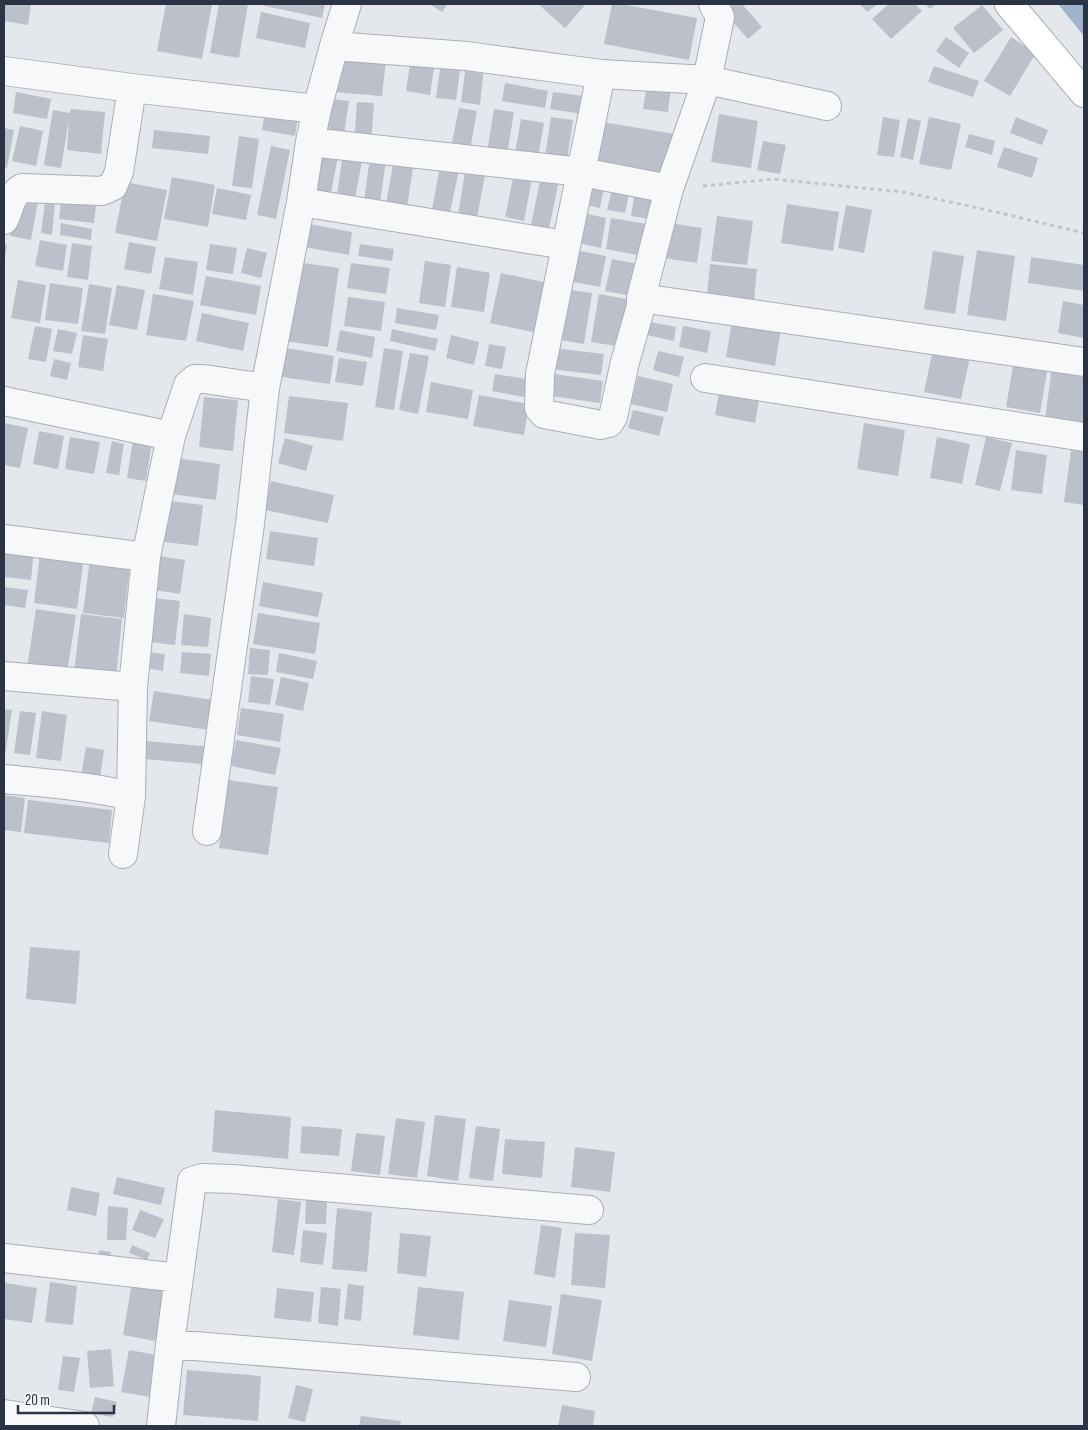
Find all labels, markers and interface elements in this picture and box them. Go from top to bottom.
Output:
scale bar [18,1382,114,1414]
text: 20 m [25,1391,50,1410]

